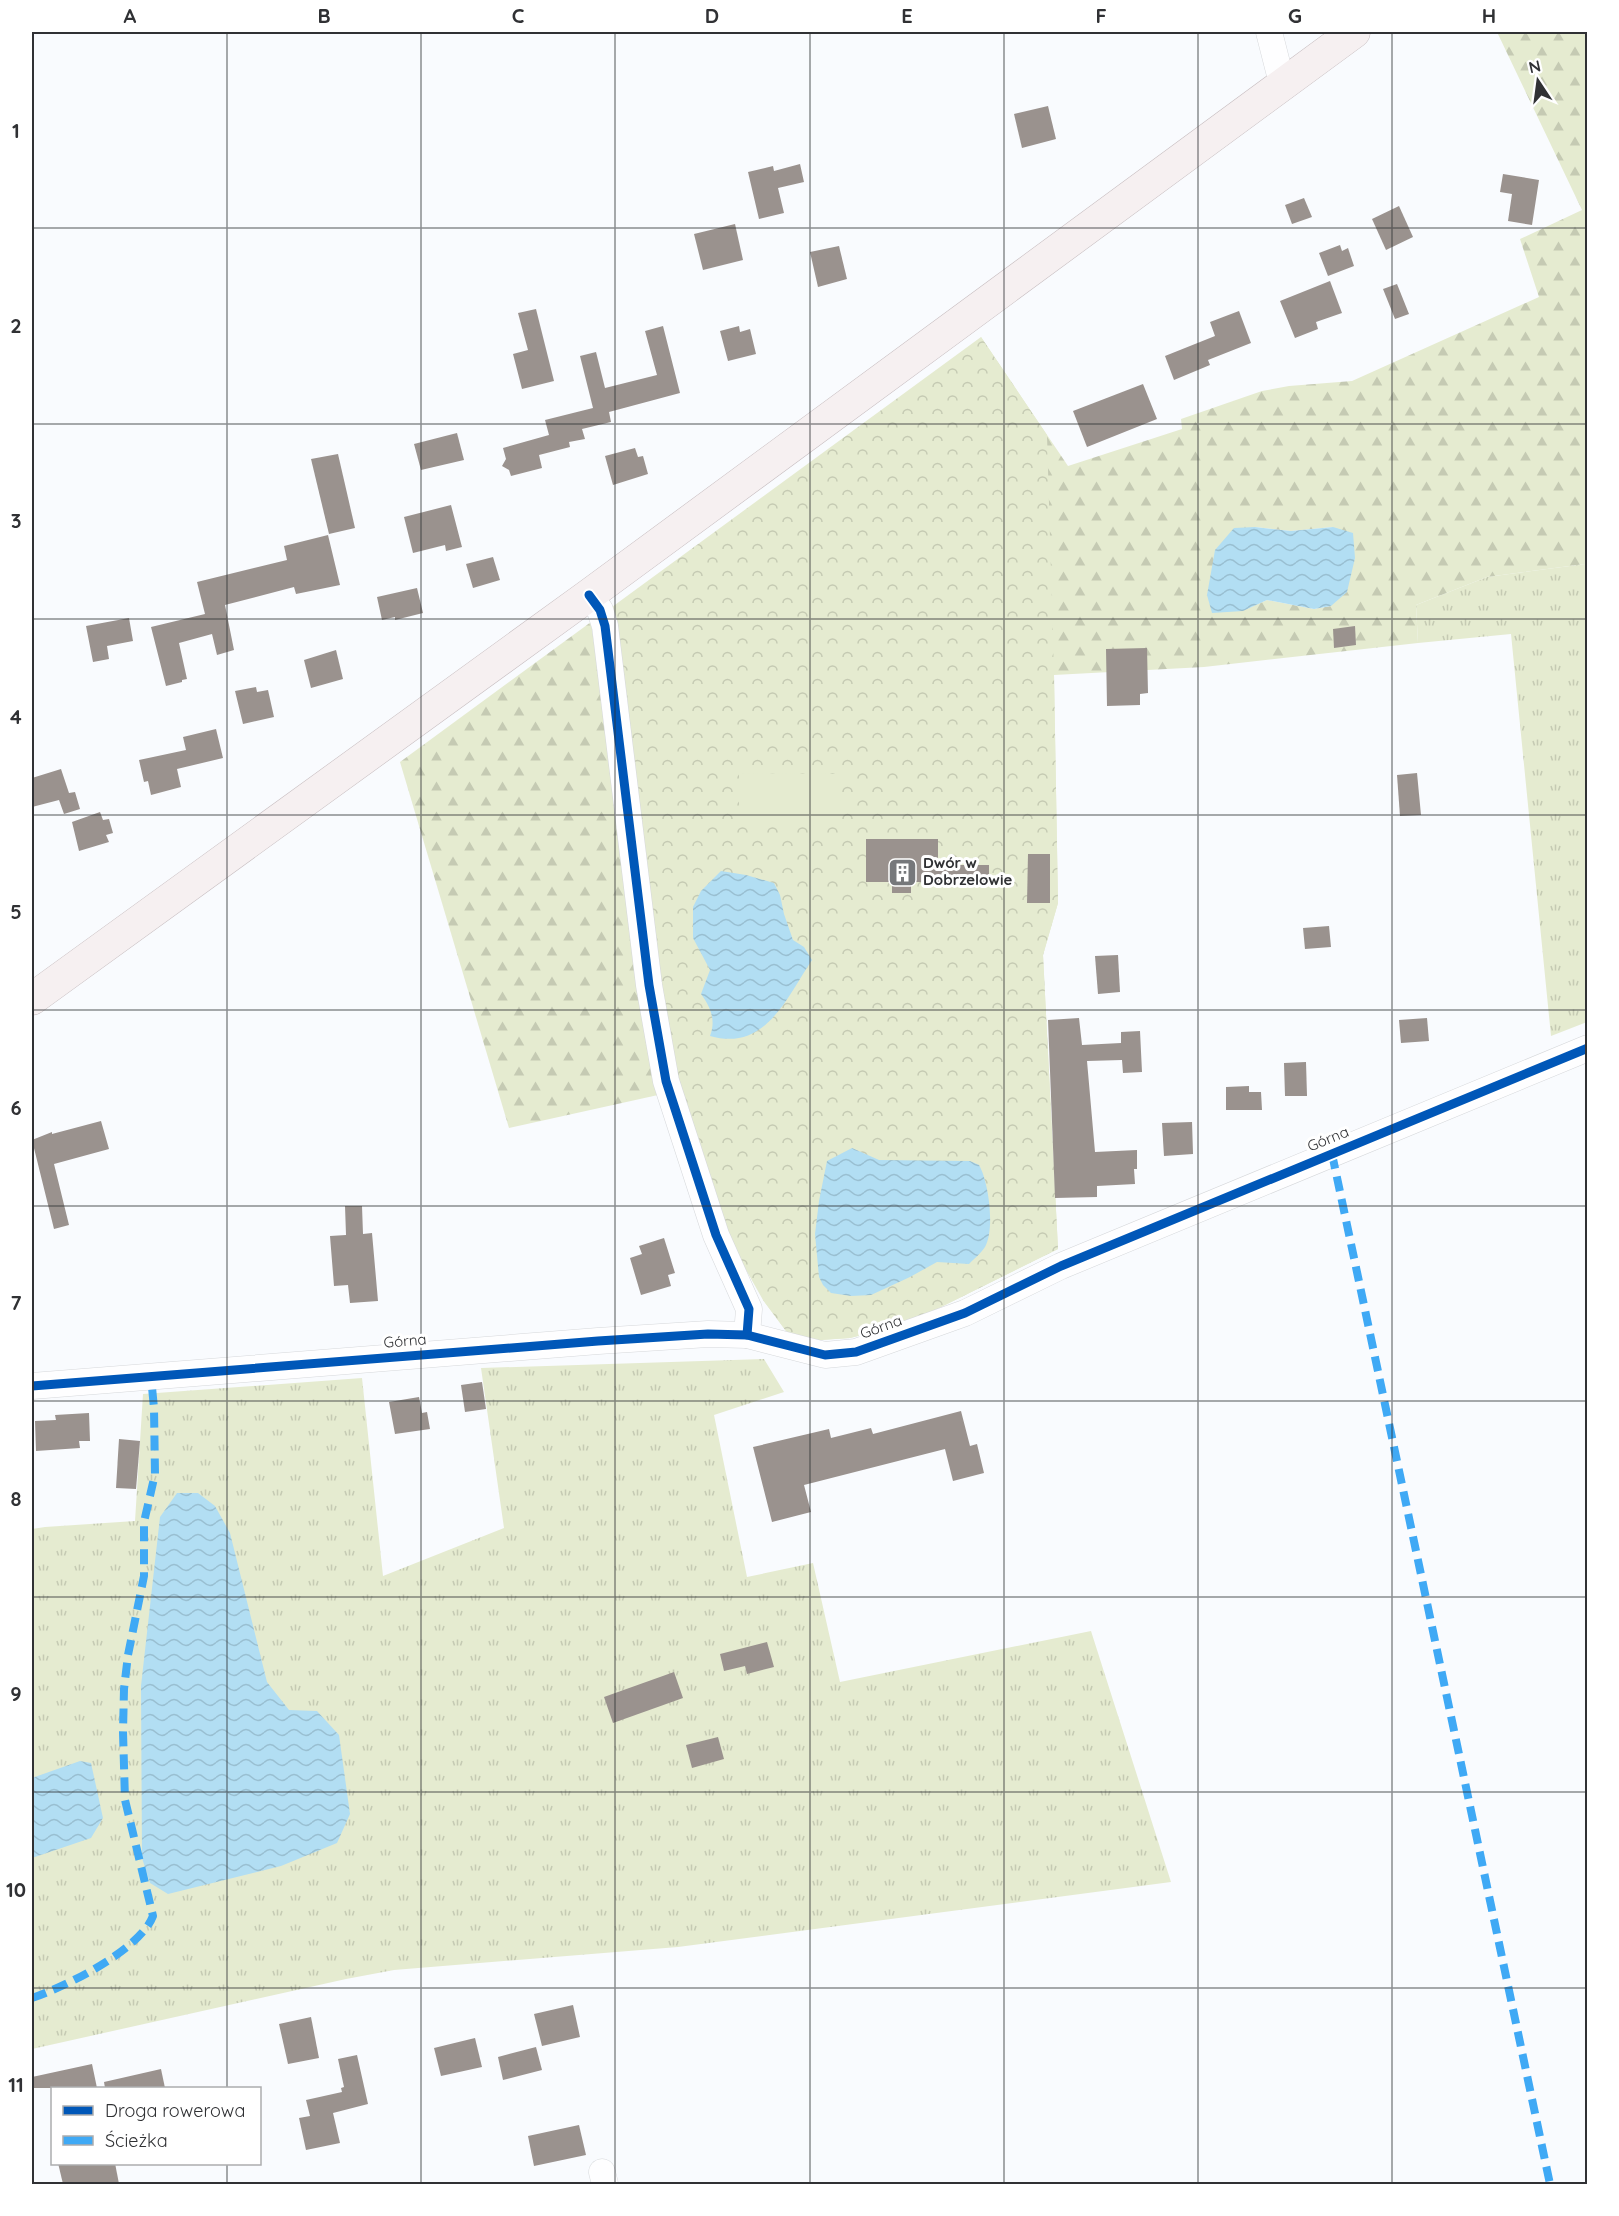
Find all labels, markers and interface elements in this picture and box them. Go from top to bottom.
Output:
text: A [124,3,137,28]
text: B [317,3,331,28]
text: C [512,3,525,28]
text: D [705,3,719,28]
text: E [901,3,913,28]
text: F [1095,3,1107,28]
text: G [1288,3,1302,28]
text: H [1482,3,1496,28]
north arrow [1508,51,1568,111]
text: N [1527,55,1543,77]
text: 1 [12,118,20,143]
text: 2 [10,313,22,338]
text: 3 [11,508,21,533]
text: 4 [10,704,22,729]
place label: Dwór w Dobrzelowie [923,853,1012,889]
building icon: Dwór w Dobrzelowie [886,856,918,888]
text: 5 [10,899,22,924]
text: 6 [10,1095,22,1120]
street label: Górna [1304,1122,1351,1155]
text: 7 [11,1290,22,1315]
street label: Górna [857,1310,904,1343]
street label: Górna [383,1329,427,1352]
text: 8 [11,1486,22,1511]
text: 9 [10,1681,22,1706]
text: 10 [6,1877,26,1902]
text: 11 [8,2072,24,2097]
legend [51,2087,261,2165]
text: Droga rowerowa [105,2099,245,2122]
text: Ścieżka [105,2129,168,2152]

